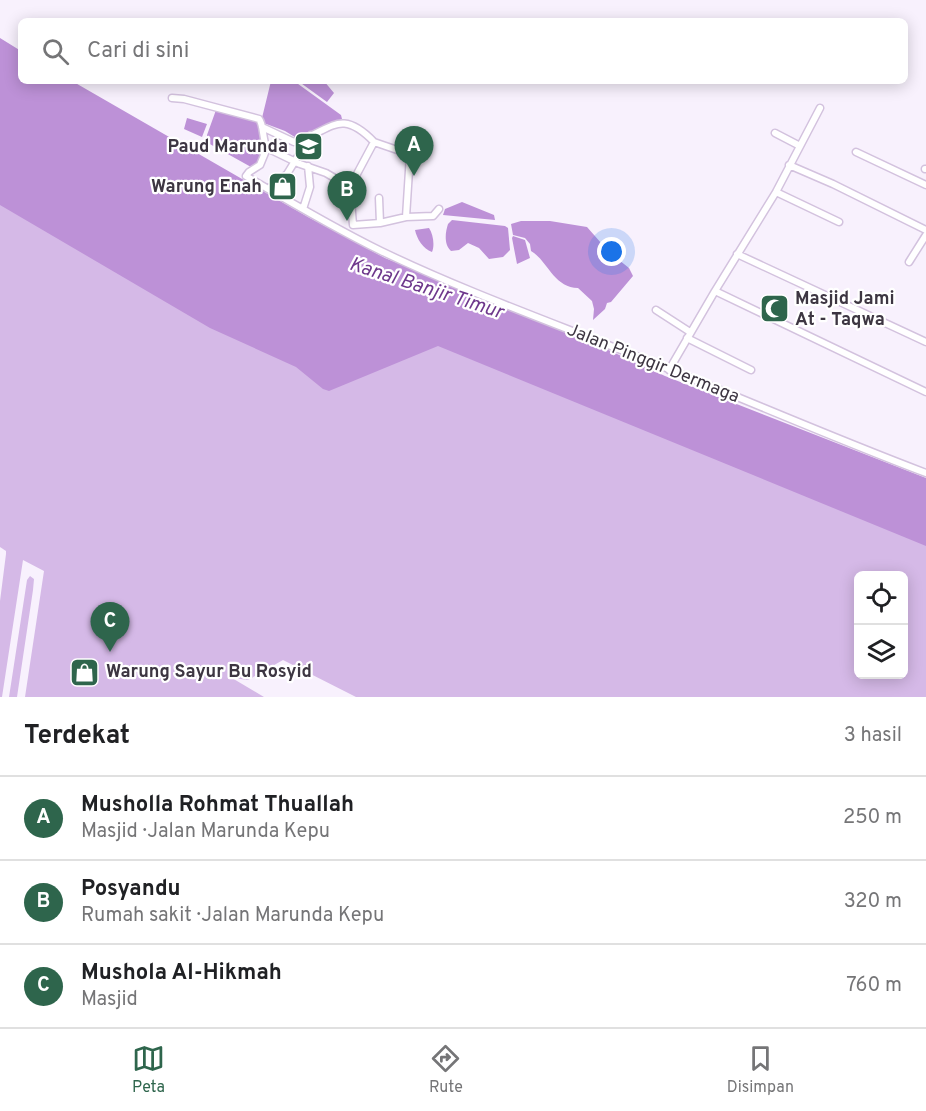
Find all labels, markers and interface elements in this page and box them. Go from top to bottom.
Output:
search box [18,18,908,84]
icon: search [39,35,72,68]
text: Cari di sini [87,38,189,65]
pin: A [394,126,434,176]
school or university icon: Paud Marunda [293,131,325,163]
place label: Paud Marunda [167,136,288,159]
shop icon: Warung Enah [267,171,299,203]
pin: B [328,172,366,221]
place label: Warung Enah [151,176,262,199]
your location [597,237,626,266]
water label: Kanal Banjir Timur [346,252,508,327]
place label: Masjid Jami At - Taqwa [795,288,895,332]
mosque icon: Masjid Jami At - Taqwa [758,293,790,325]
street label: Jalan Pinggir Dermaga [563,319,743,409]
map controls [854,571,908,679]
button: locate [854,571,908,625]
pin: C [90,602,130,652]
button: layers [854,625,908,679]
shop icon: Warung Sayur Bu Rosyid [69,656,101,688]
place label: Warung Sayur Bu Rosyid [106,661,312,684]
text: Terdekat [24,720,130,753]
text: 3 hasil [844,723,902,749]
text: Musholla Rohmat Thuallah [81,792,354,819]
text: A [36,805,51,831]
text: 250 m [843,805,902,831]
text: Masjid · Jalan Marunda Kepu [81,819,330,845]
text: Posyandu [81,876,181,903]
text: B [37,889,50,915]
text: 320 m [844,889,902,915]
text: Rumah sakit · Jalan Marunda Kepu [81,903,384,929]
text: Mushola Al-Hikmah [81,960,282,987]
text: C [37,973,50,999]
text: 760 m [846,973,902,999]
text: Masjid [81,987,138,1013]
tab: Peta [132,1042,165,1098]
tab: Rute [429,1042,463,1098]
tab: Disimpan [727,1042,794,1098]

